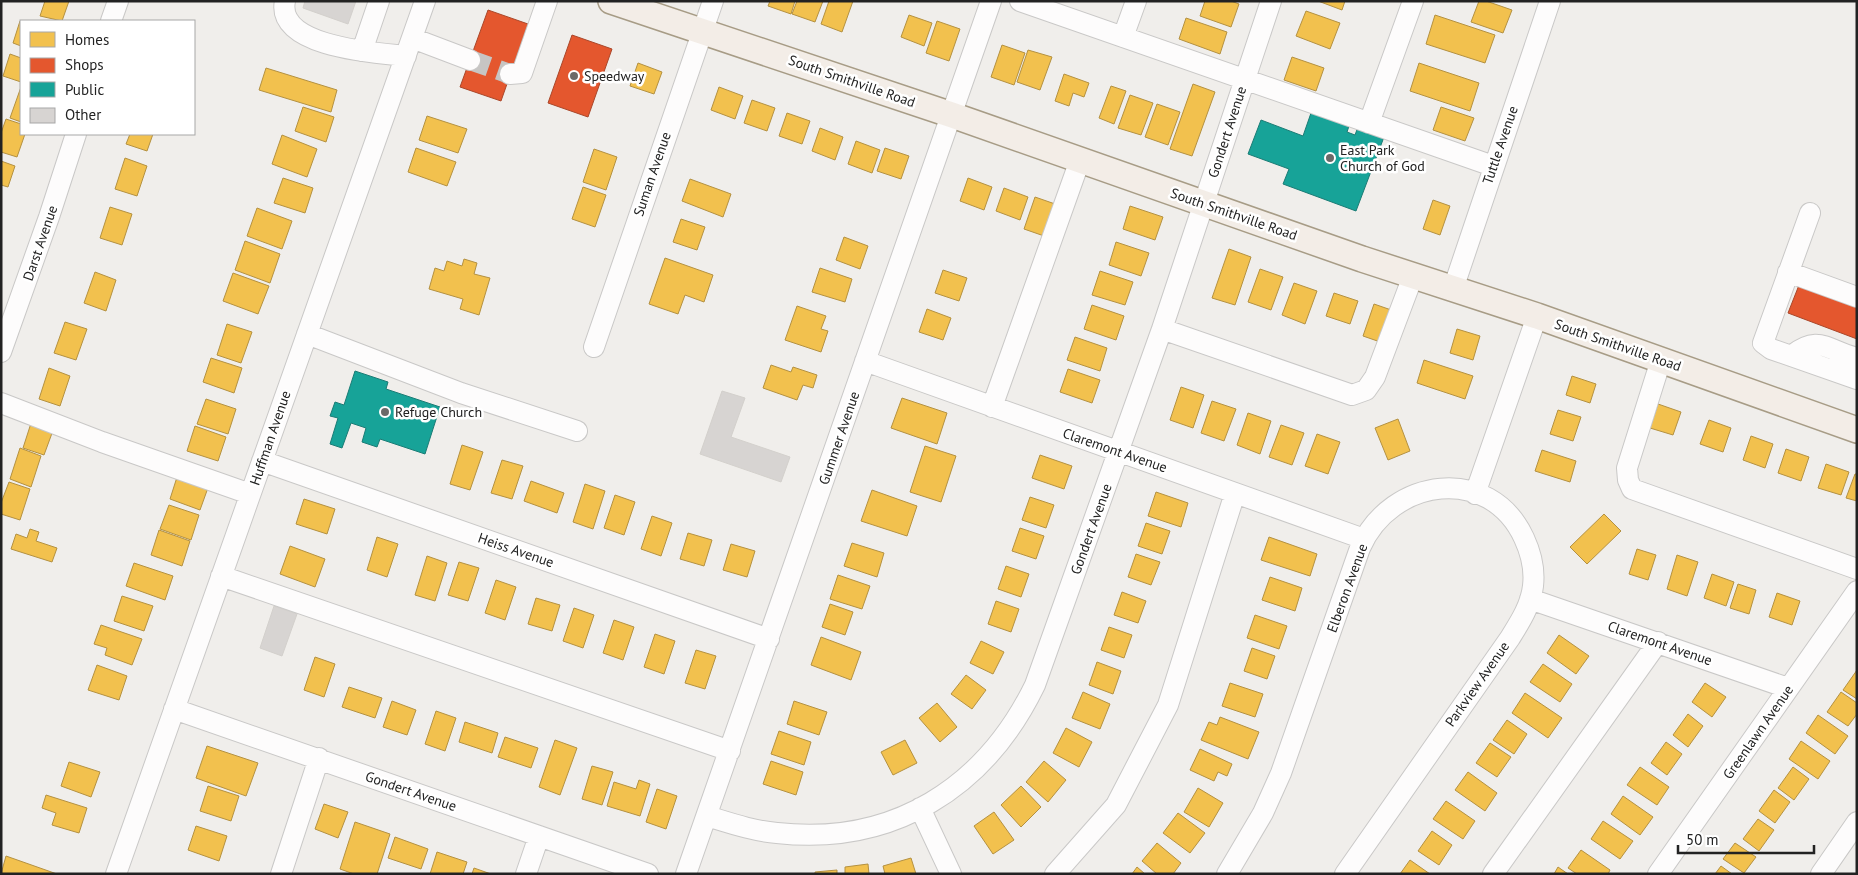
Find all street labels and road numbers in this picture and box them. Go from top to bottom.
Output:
street label: South Smithville Road [786,51,918,111]
street label: Gondert Avenue [1204,84,1250,180]
street label: Tuttle Avenue [1478,104,1522,186]
street label: Suman Avenue [629,129,675,219]
street label: South Smithville Road [1168,184,1300,244]
street label: Darst Avenue [19,203,61,283]
street label: South Smithville Road [1552,315,1684,375]
street label: Huffman Avenue [245,388,295,488]
street label: Gummer Avenue [815,389,863,487]
street label: Claremont Avenue [1060,424,1170,476]
street label: Gondert Avenue [1066,481,1116,577]
street label: Heiss Avenue [476,529,556,571]
street label: Elberon Avenue [1323,541,1371,635]
street label: Claremont Avenue [1605,617,1715,669]
street label: Parkview Avenue [1441,638,1513,730]
street label: Greenlawn Avenue [1719,681,1797,783]
street label: Gondert Avenue [363,767,459,815]

